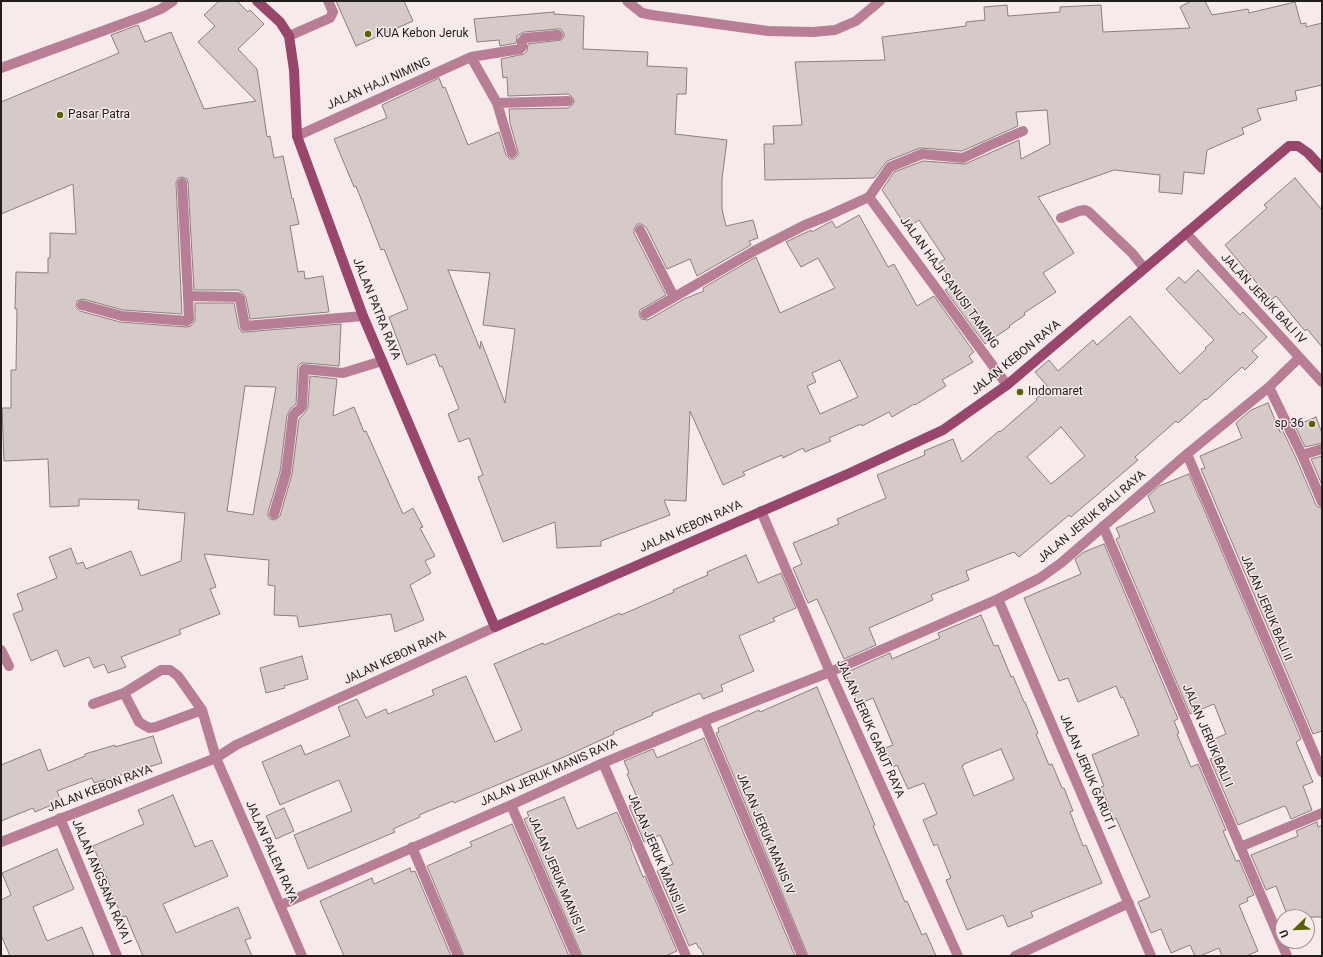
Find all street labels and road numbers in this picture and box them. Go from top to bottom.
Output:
street label: JALAN HAJI NIMING [325,55,433,113]
street label: JALAN HAJI SANUSI TAMING [896,214,1002,352]
street label: JALAN JERUK BALI IV [1217,251,1309,347]
street label: JALAN PATRA RAYA [349,256,403,362]
street label: JALAN KEBON RAYA [968,317,1064,399]
street label: JALAN JERUK BALI RAYA [1035,468,1149,566]
street label: JALAN KEBON RAYA [637,498,745,556]
street label: JALAN JERUK BALI II [1237,553,1295,663]
street label: JALAN KEBON RAYA [342,628,448,688]
street label: JALAN JERUK GARUT RAYA [833,658,907,800]
street label: JALAN JERUK BALI I [1179,682,1235,790]
street label: JALAN JERUK GARUT I [1056,712,1118,832]
street label: JALAN JERUK MANIS RAYA [478,736,620,810]
street label: JALAN KEBON RAYA [46,762,154,816]
street label: JALAN JERUK MANIS IV [733,771,797,897]
street label: JALAN JERUK MANIS III [624,792,688,916]
street label: JALAN PALEM RAYA [242,798,300,906]
street label: JALAN JERUK MANIS II [525,814,587,936]
street label: JALAN ANGSANA RAYA I [68,817,134,947]

